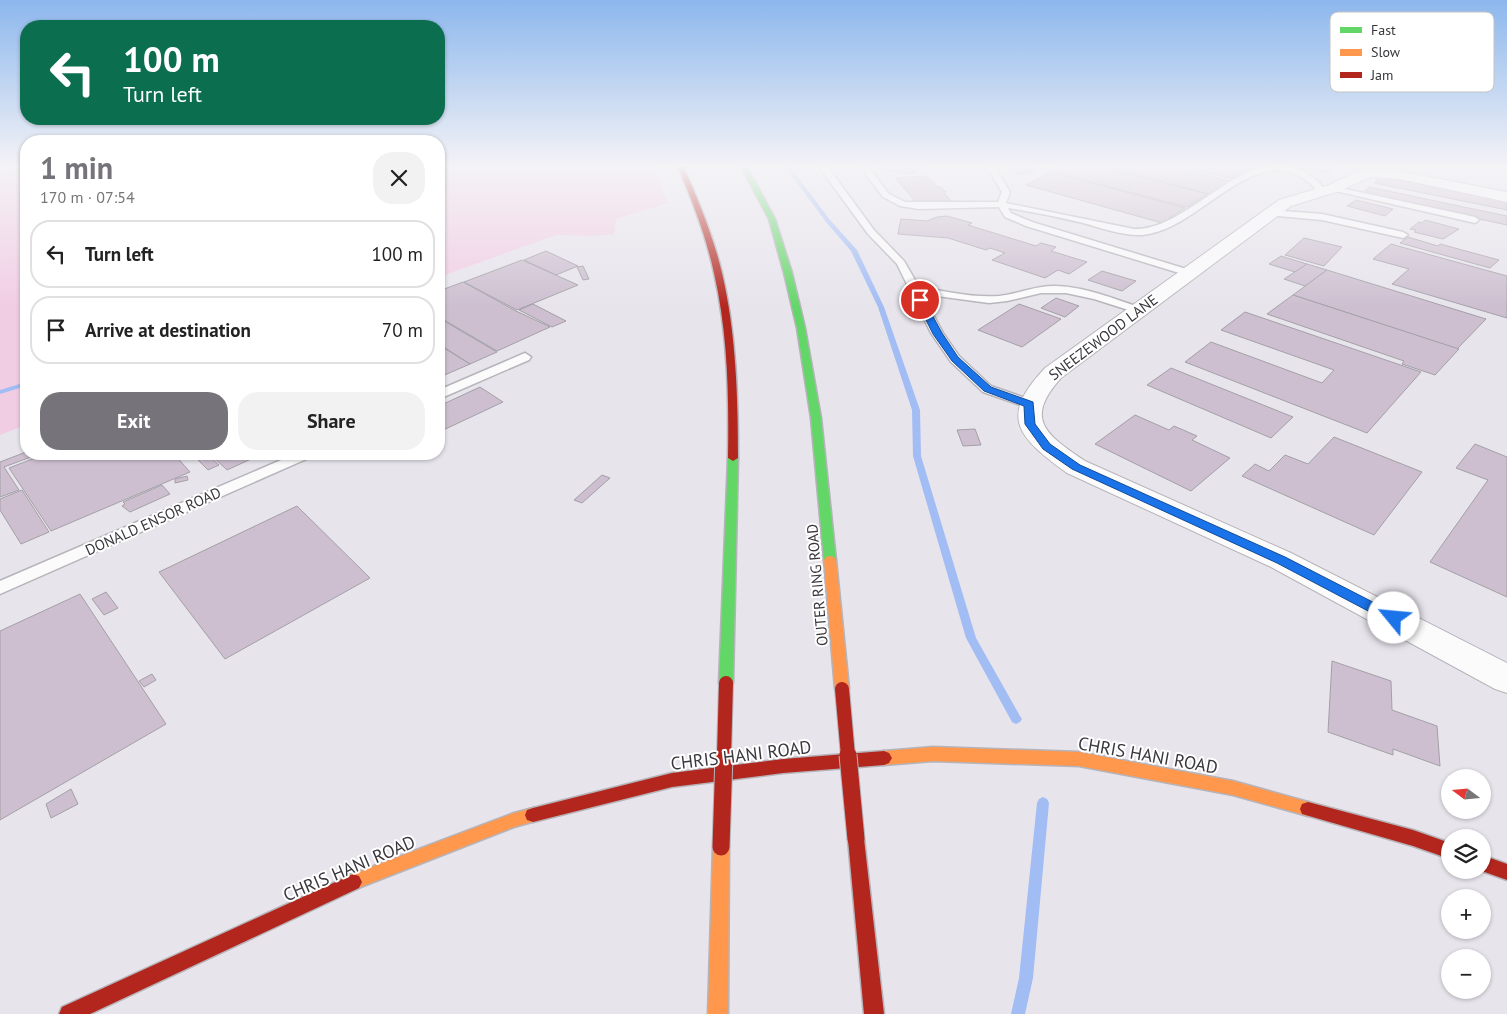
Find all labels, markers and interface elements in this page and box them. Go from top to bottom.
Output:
legend [1330,12,1494,92]
text: Fast [1371,21,1396,39]
text: 100 m [123,36,220,82]
icon: left [40,40,105,105]
text: Slow [1371,43,1401,61]
text: Jam [1370,66,1393,84]
text: Turn left [123,80,202,108]
text: 1 min [40,148,113,187]
button: close [373,152,425,204]
text: 170 m · 07:54 [40,187,135,207]
icon: left [42,240,70,268]
text: Turn left [85,242,154,266]
text: 100 m [371,242,423,266]
pin [899,279,941,321]
icon: arrive [906,286,934,314]
street label: SNEEZEWOOD LANE [1045,290,1161,384]
icon: arrive [42,316,70,344]
text: Arrive at destination [85,318,251,342]
text: 70 m [382,318,423,342]
button: Exit [40,392,228,450]
button: Share [238,392,425,450]
street label: DONALD ENSOR ROAD [82,483,224,559]
street label: OUTER RING ROAD [802,523,832,647]
position arrow [1367,591,1419,643]
street label: CHRIS HANI ROAD [1076,731,1220,779]
street label: CHRIS HANI ROAD [669,735,813,775]
north arrow [1441,769,1491,819]
map controls [1441,769,1491,999]
button: layers [1441,829,1491,879]
street label: CHRIS HANI ROAD [279,830,419,906]
button: + [1441,889,1491,939]
button: − [1441,949,1491,999]

